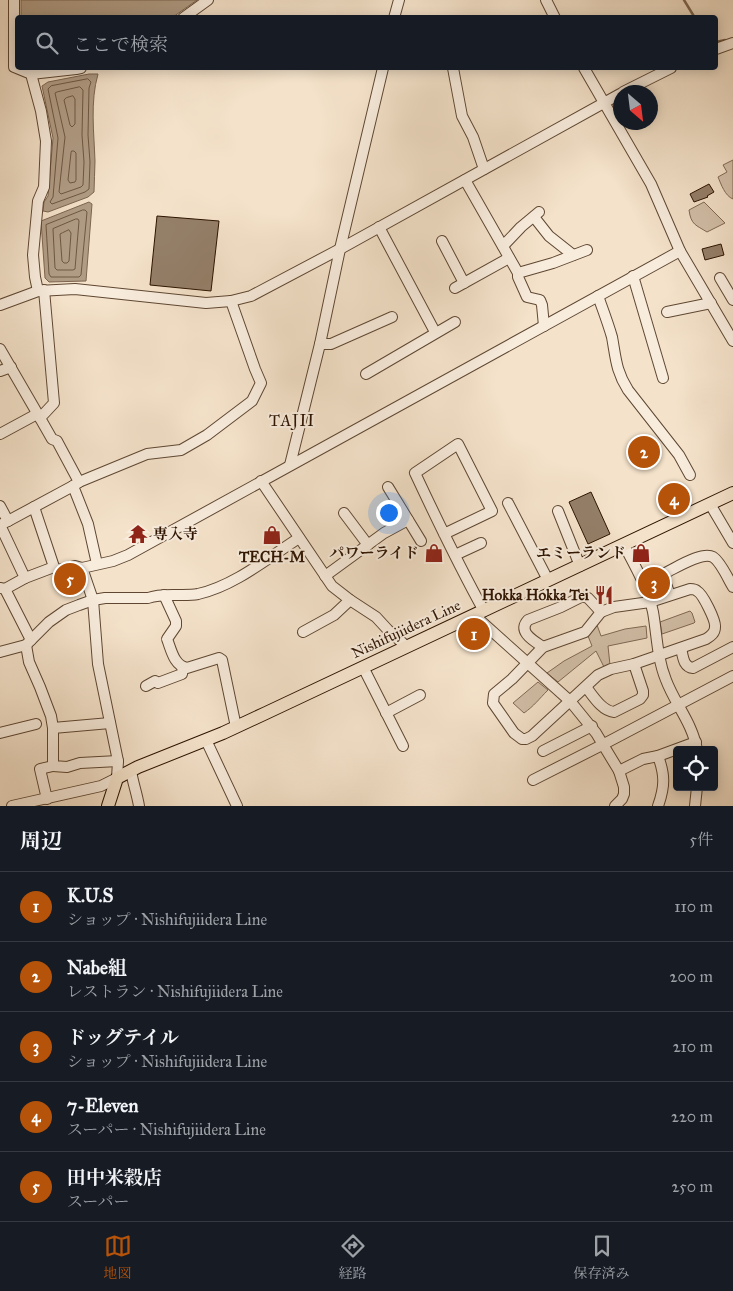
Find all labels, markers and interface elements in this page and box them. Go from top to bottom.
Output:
search box [15,15,718,70]
icon: search [33,29,61,57]
text: ここで検索 [73,33,168,56]
north arrow [613,85,658,130]
district label: TAJII [269,411,315,431]
pin: 2 [628,433,660,471]
pin: 4 [658,480,690,518]
your location [376,500,402,526]
temple icon: 専入寺 [127,523,149,545]
shop icon: TECH-M [261,524,283,546]
place label: 専入寺 [153,525,198,543]
shop icon: パワーライド [423,542,445,564]
shop icon: エミーランド [630,542,652,564]
place label: パワーライド [329,544,419,562]
place label: エミーランド [536,544,626,562]
place label: TECH-M [238,548,305,566]
pin: 5 [54,560,86,598]
pin: 3 [638,564,670,602]
restaurant icon: Hokka Hokka Tei [593,584,615,606]
place label: Hokka Hokka Tei [482,586,590,604]
street label: Nishifujiidera Line [349,596,463,662]
pin: 1 [458,615,490,653]
map controls [673,746,718,791]
button: locate [673,746,718,791]
text: 周辺 [20,828,62,854]
text: 5件 [690,830,713,849]
text: K.U.S [67,884,113,907]
text: 1 [33,897,39,916]
text: 110 m [674,897,713,916]
text: ショップ · Nishifujiidera Line [67,910,267,929]
text: Nabe組 [67,956,127,979]
text: 2 [32,967,40,986]
text: 200 m [670,967,713,986]
text: レストラン · Nishifujiidera Line [67,982,283,1001]
text: ドッグテイル [67,1026,179,1049]
text: 3 [33,1037,39,1056]
text: 210 m [673,1037,713,1056]
text: ショップ · Nishifujiidera Line [67,1052,267,1071]
text: 7-Eleven [67,1094,139,1117]
text: 4 [32,1107,40,1126]
text: 220 m [671,1107,713,1126]
text: スーパー · Nishifujiidera Line [67,1120,266,1139]
text: 田中米穀店 [67,1166,162,1189]
text: 5 [32,1177,40,1196]
text: 250 m [672,1177,713,1196]
text: スーパー [67,1192,129,1211]
tab: 地図 [104,1232,132,1282]
tab: 経路 [339,1232,367,1282]
tab: 保存済み [574,1232,630,1282]

